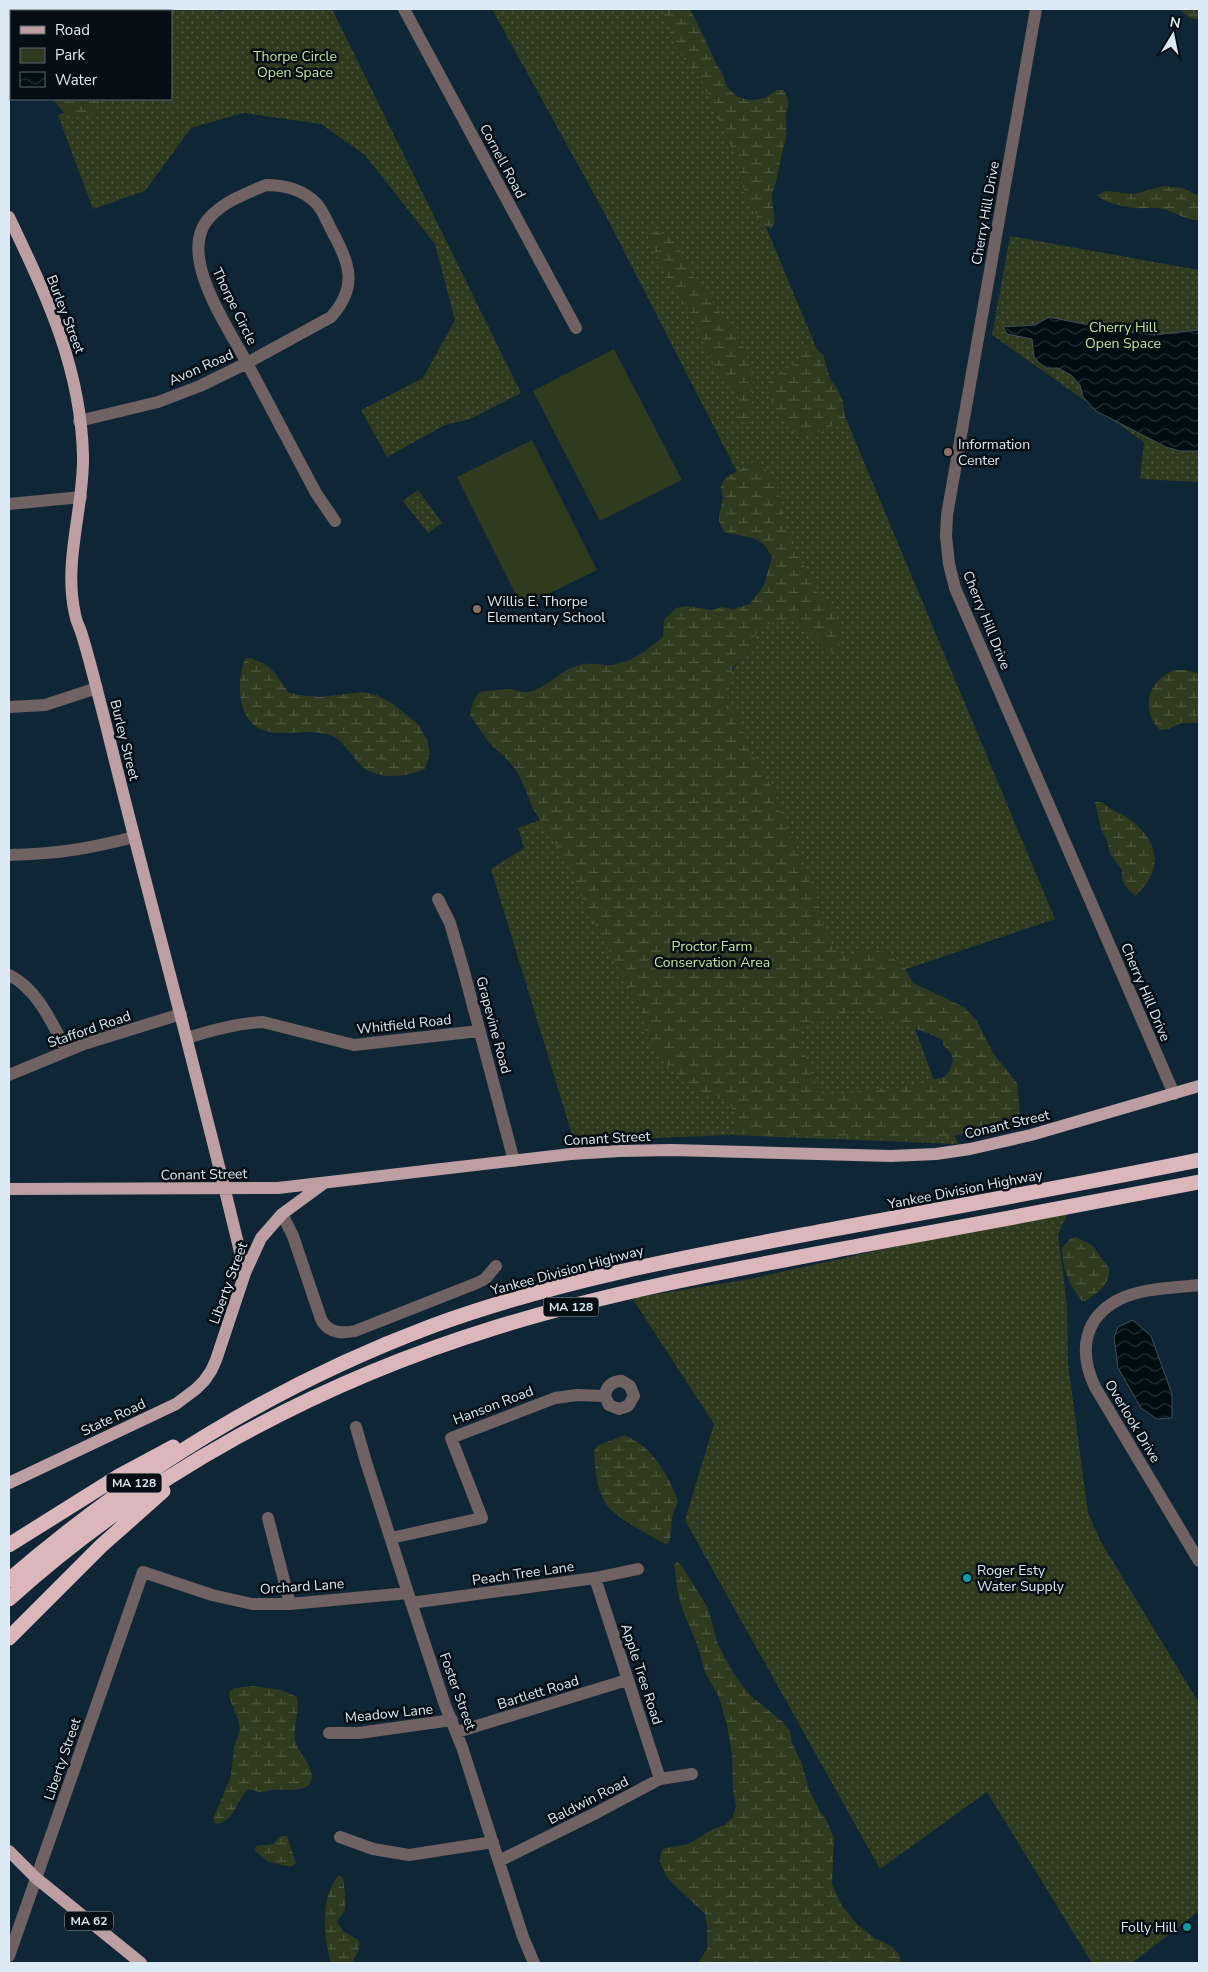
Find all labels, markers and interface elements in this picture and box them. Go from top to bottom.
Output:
legend [10,10,172,100]
north arrow [1148,10,1198,60]
text: N [1168,12,1182,33]
text: Road [55,20,90,40]
text: Park [55,45,85,65]
park label: Thorpe Circle Open Space [253,47,337,82]
text: Water [55,70,98,90]
street label: Cornell Road [475,121,530,202]
street label: Cherry Hill Drive [967,160,1004,266]
street label: Thorpe Circle [208,264,261,348]
street label: Burley Street [42,272,89,356]
park label: Cherry Hill Open Space [1085,318,1161,353]
street label: Avon Road [166,345,237,390]
place label: Information Center [958,435,1030,470]
marker: Information Center [942,446,954,458]
street label: Cherry Hill Drive [958,568,1015,672]
place label: Willis E. Thorpe Elementary School [487,592,606,627]
marker: Willis E. Thorpe Elementary School [471,603,483,615]
street label: Burley Street [105,698,144,783]
park label: Proctor Farm Conservation Area [654,937,770,972]
street label: Cherry Hill Drive [1116,940,1175,1044]
street label: Grapevine Road [471,974,516,1076]
street label: Stafford Road [45,1006,133,1053]
street label: Whitfield Road [356,1010,452,1039]
street label: Conant Street [963,1105,1052,1144]
street label: Conant Street [563,1127,651,1150]
street label: Conant Street [160,1164,248,1185]
street label: Yankee Division Highway [885,1165,1045,1214]
street label: Liberty Street [205,1240,252,1327]
street label: Yankee Division Highway [488,1241,646,1300]
road number: MA 128 [544,1298,598,1316]
street label: Overlook Drive [1100,1376,1165,1466]
street label: Hanson Road [450,1381,536,1430]
street label: State Road [78,1394,149,1441]
road number: MA 128 [106,1474,162,1492]
street label: Peach Tree Lane [471,1557,575,1590]
place label: Roger Esty Water Supply [977,1561,1065,1596]
marker: Roger Esty Water Supply [961,1572,973,1584]
street label: Orchard Lane [259,1574,345,1599]
street label: Apple Tree Road [616,1621,667,1727]
street label: Foster Street [435,1650,480,1733]
street label: Bartlett Road [495,1671,581,1714]
street label: Meadow Lane [344,1699,434,1728]
street label: Liberty Street [40,1715,85,1803]
street label: Baldwin Road [545,1772,632,1829]
road number: MA 62 [65,1912,113,1930]
place label: Folly Hill [1121,1918,1178,1937]
marker: Folly Hill [1181,1921,1193,1933]

